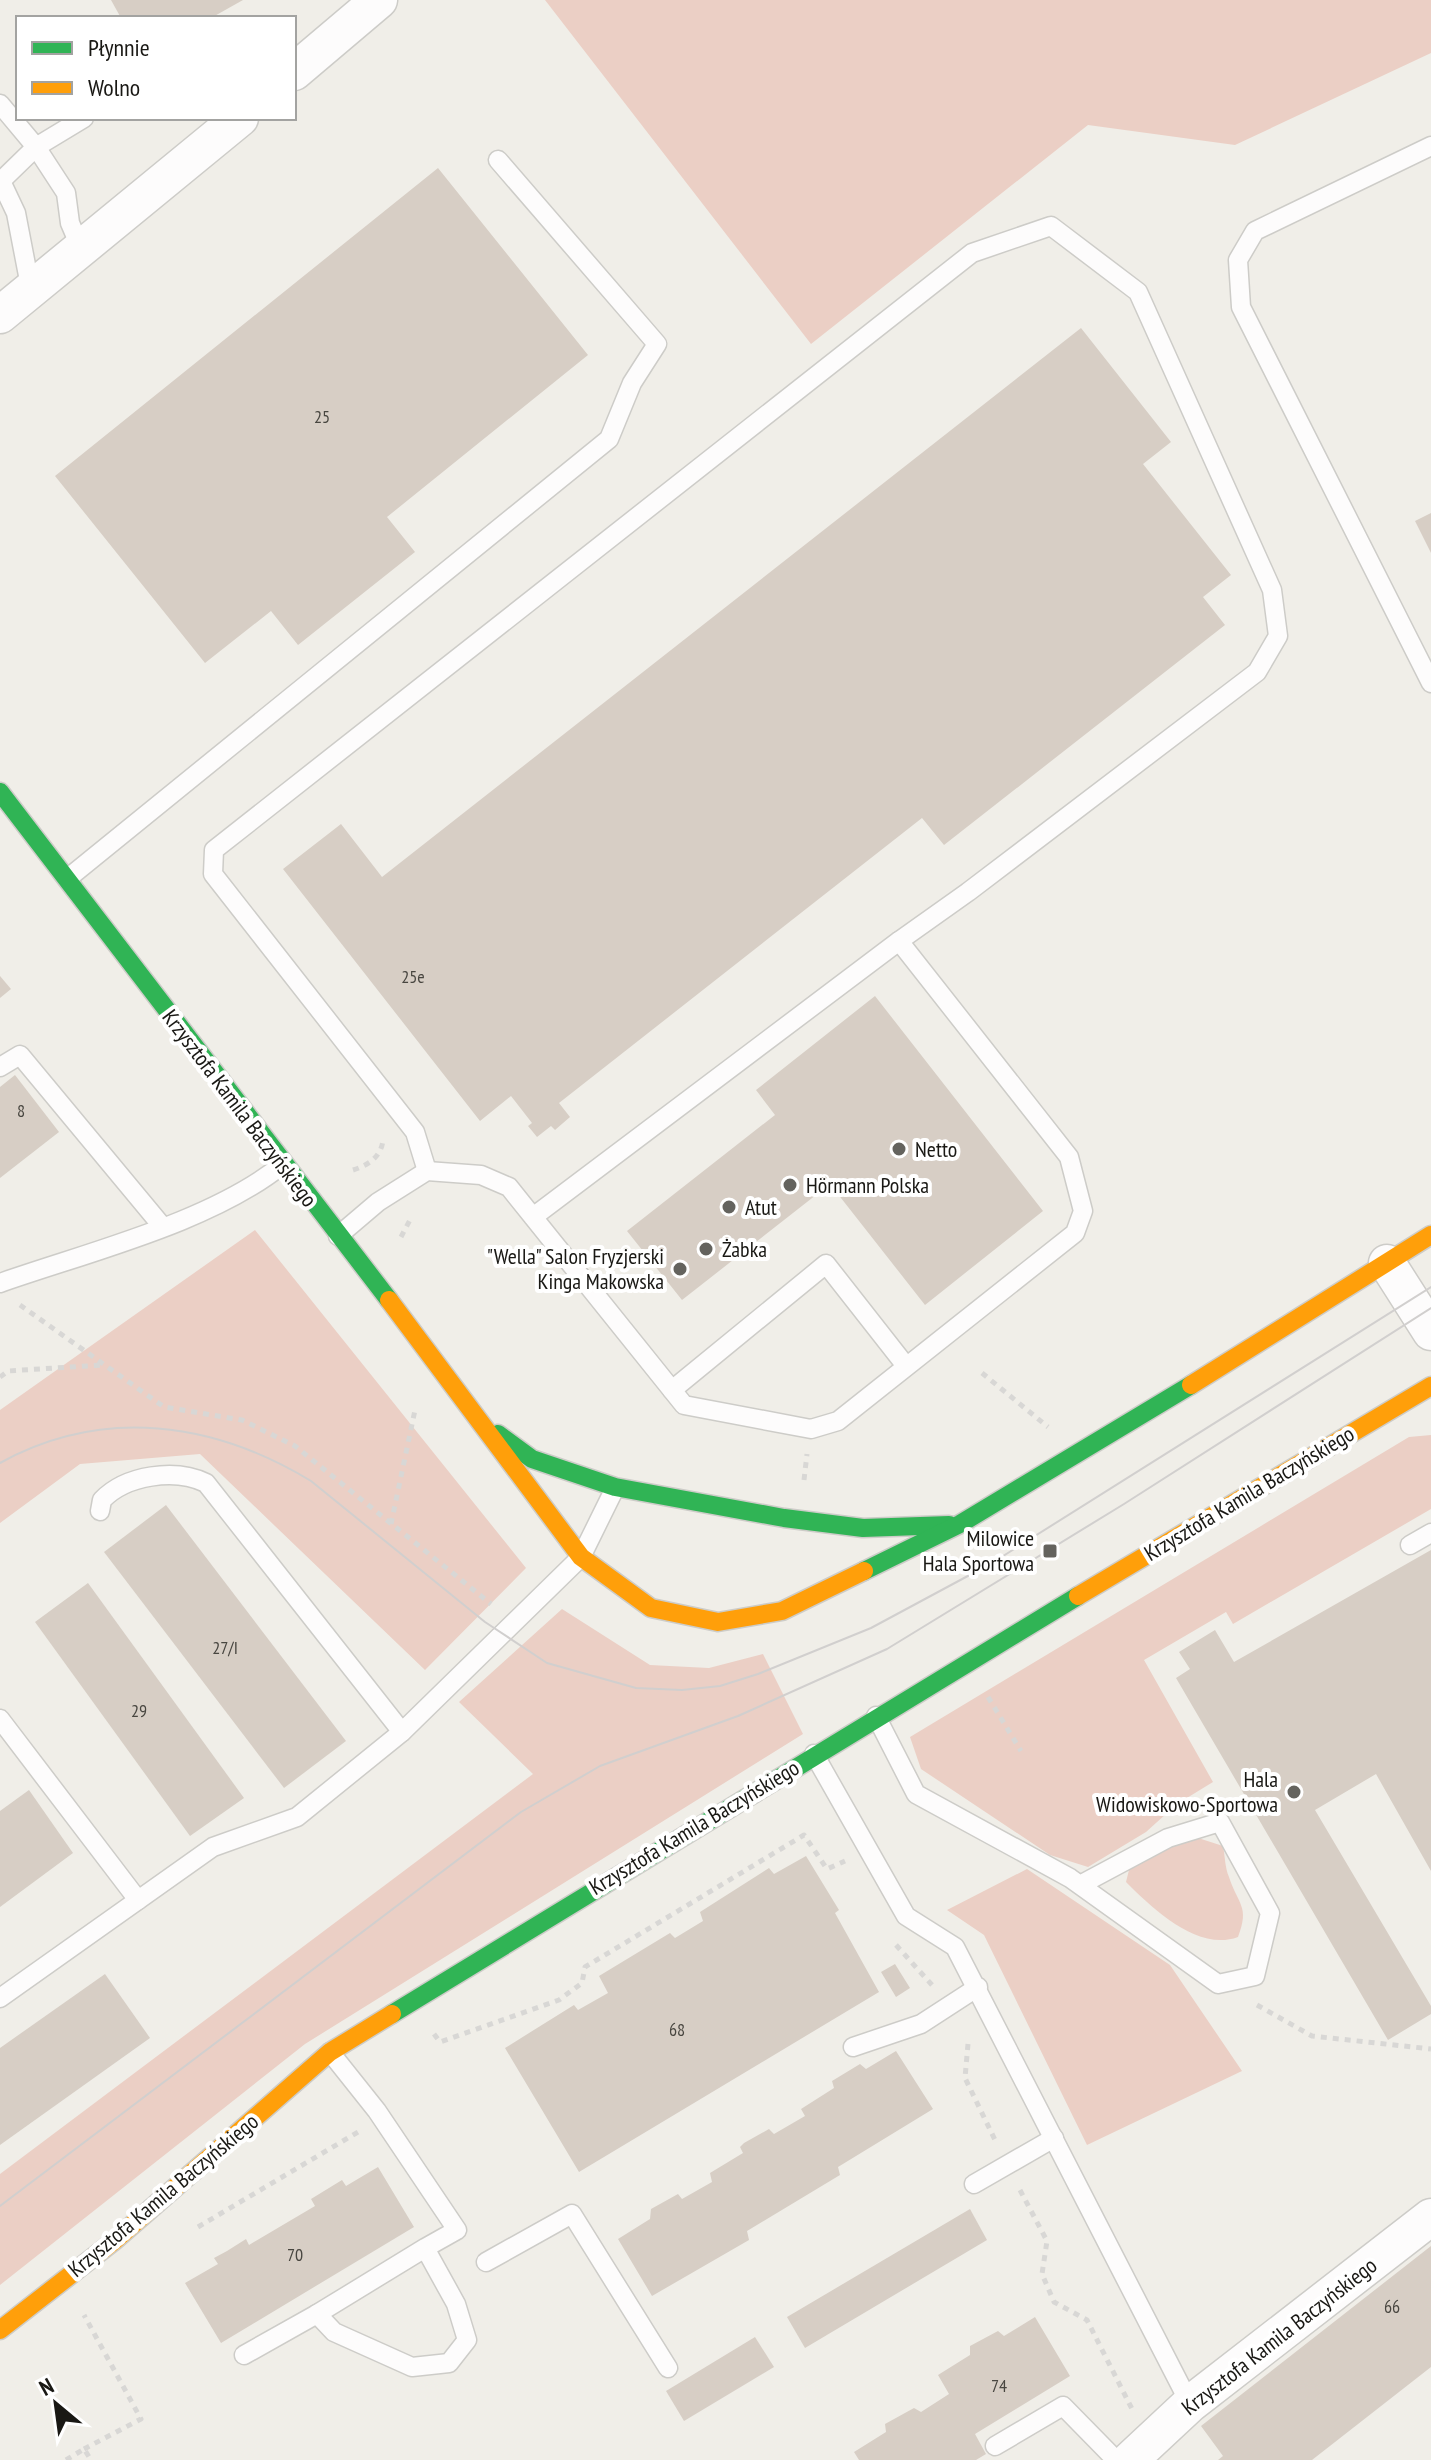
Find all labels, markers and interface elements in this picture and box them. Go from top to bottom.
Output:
legend [16,16,296,120]
text: Płynnie [88,32,150,63]
text: Wolno [88,72,140,103]
house number: 25 [314,405,330,428]
house number: 25e [401,965,425,988]
street label: Krzysztofa Kamila Baczyńskiego [157,1004,323,1212]
house number: 8 [17,1099,25,1122]
place label: Netto [915,1135,957,1163]
marker: Netto [890,1140,908,1158]
place label: Hörmann Polska [806,1171,929,1199]
marker: Hörmann Polska [781,1176,799,1194]
place label: Atut [745,1193,777,1221]
marker: Atut [720,1198,738,1216]
place label: Żabka [722,1235,767,1263]
marker: Żabka [697,1240,715,1258]
place label: "Wella" Salon Fryzjerski Kinga Makowska [487,1242,664,1295]
marker: "Wella" Salon Fryzjerski Kinga Makowska [671,1260,689,1278]
street label: Krzysztofa Kamila Baczyńskiego [1139,1419,1359,1567]
place label: Milowice Hala Sportowa [923,1524,1034,1577]
marker: Milowice Hala Sportowa [1041,1542,1059,1560]
house number: 27/I [212,1636,238,1659]
house number: 29 [131,1699,147,1722]
street label: Krzysztofa Kamila Baczyńskiego [584,1753,804,1901]
place label: Hala Widowiskowo-Sportowa [1096,1765,1278,1818]
marker: Hala Widowiskowo-Sportowa [1285,1783,1303,1801]
house number: 68 [669,2018,685,2041]
street label: Krzysztofa Kamila Baczyńskiego [62,2107,264,2283]
house number: 70 [287,2243,303,2266]
street label: Krzysztofa Kamila Baczyńskiego [1176,2251,1382,2421]
house number: 66 [1384,2295,1400,2318]
north arrow [16,2364,96,2444]
text: N [34,2371,58,2402]
house number: 74 [991,2374,1007,2397]

